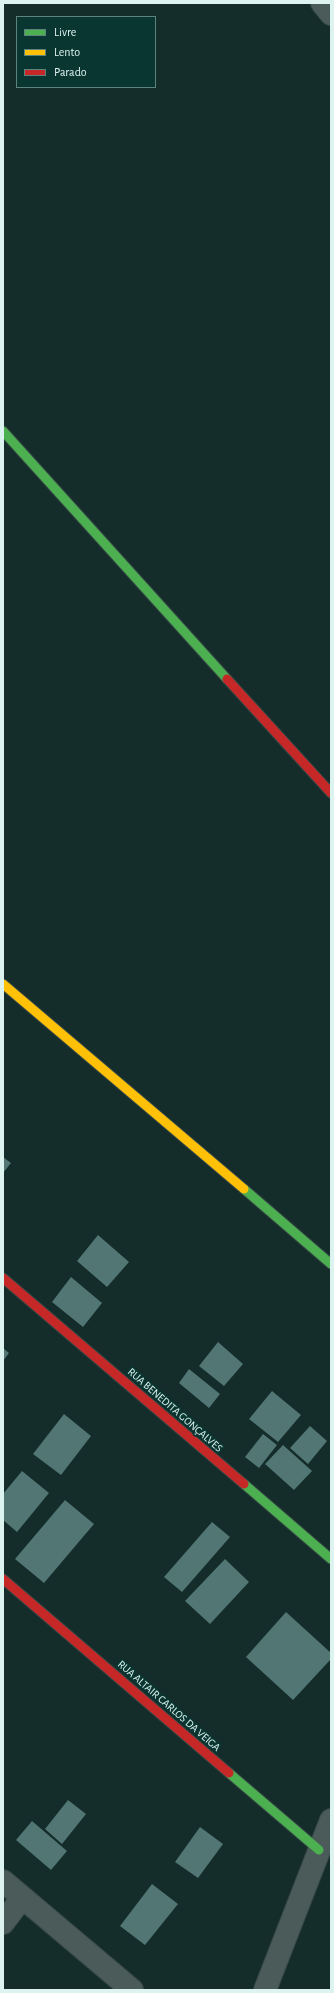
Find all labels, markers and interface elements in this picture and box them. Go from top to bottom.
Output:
legend [16,16,156,88]
text: Livre [54,26,76,38]
text: Lento [54,46,80,58]
text: Parado [54,66,87,78]
street label: RUA BENEDITA GONÇALVES [125,1365,225,1455]
street label: RUA ALTAIR CARLOS DA VEIGA [115,1658,223,1754]

